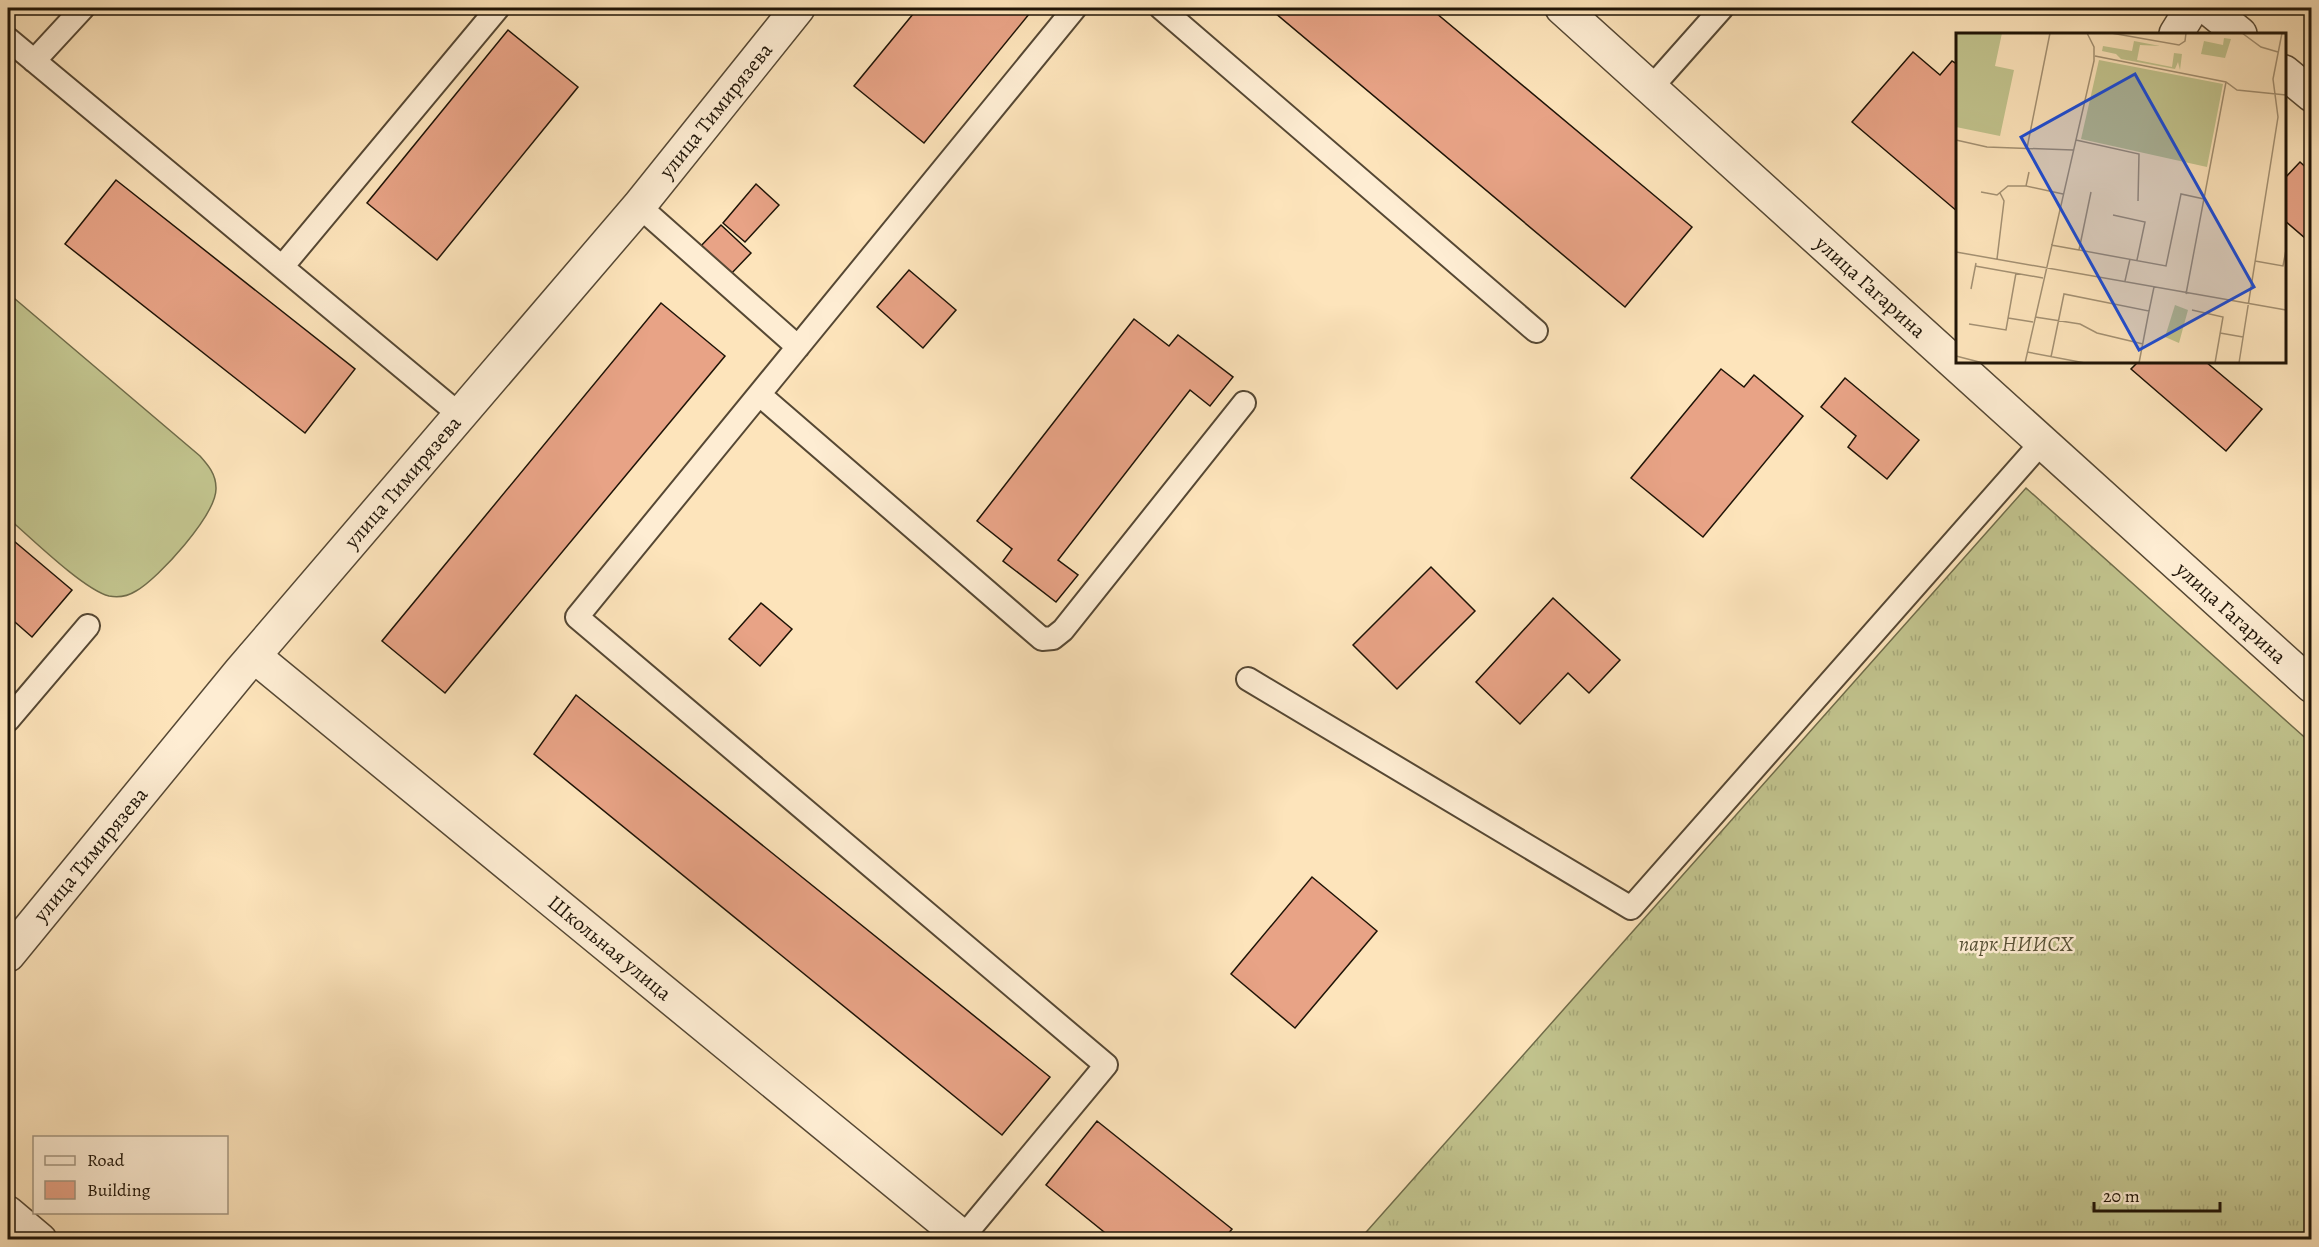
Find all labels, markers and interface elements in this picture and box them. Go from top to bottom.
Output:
inset map [1956,33,2286,363]
street label: улица Тимирязева [652,37,779,185]
street label: улица Гагарина [1808,229,1932,345]
street label: улица Тимирязева [337,410,468,555]
street label: улица Гагарина [2169,555,2293,671]
street label: улица Тимирязева [26,781,154,928]
street label: Школьная улица [542,888,678,1007]
park label: парк НИИСХ [1959,930,2074,958]
legend [33,1136,228,1214]
text: Road [87,1148,125,1172]
scale bar [2094,1175,2220,1213]
text: Building [87,1178,151,1202]
text: 20 m [2103,1184,2140,1208]

